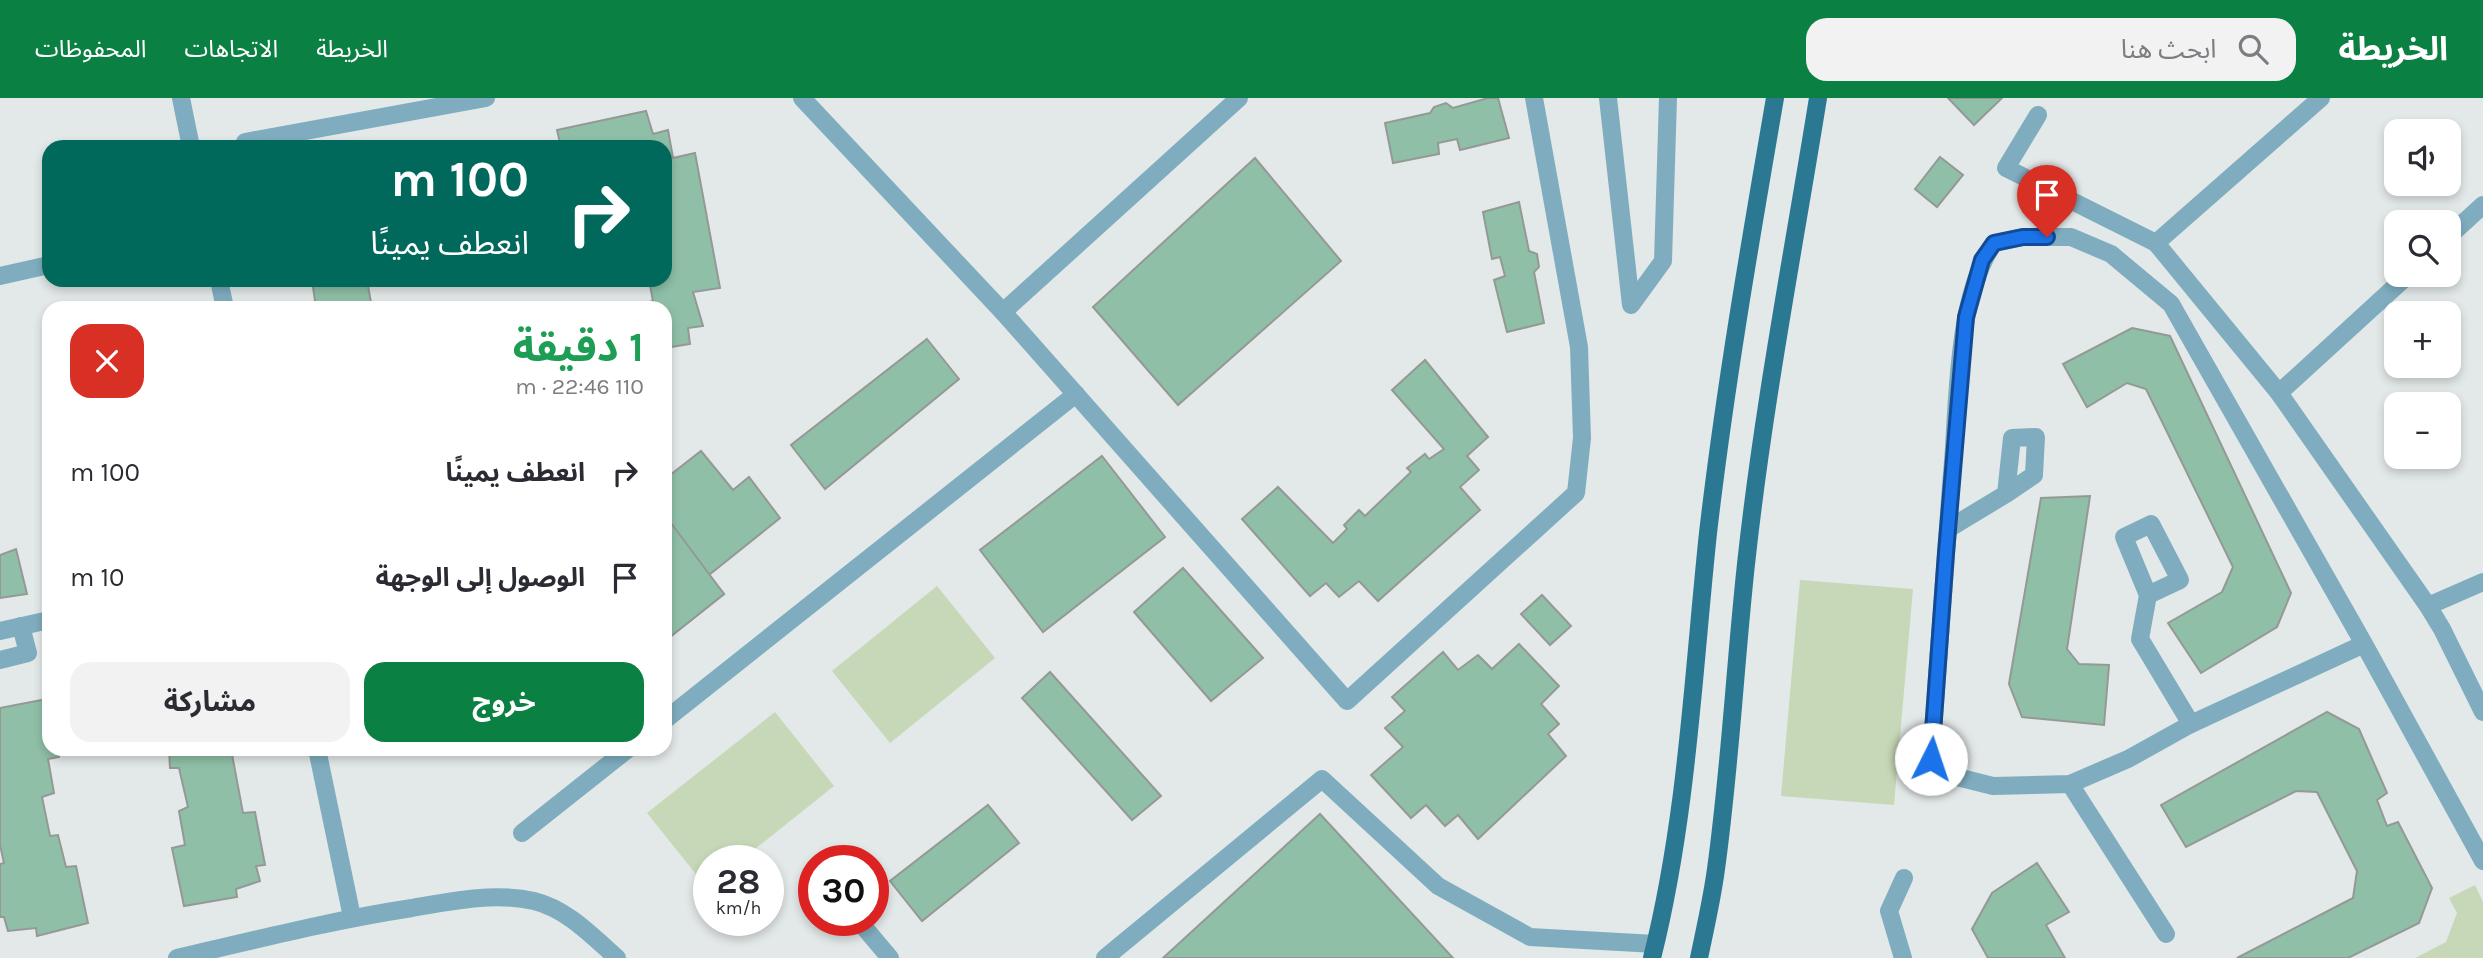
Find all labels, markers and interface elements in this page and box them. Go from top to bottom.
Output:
search box [1806,18,2296,81]
icon: search [2234,30,2272,68]
text: الخريطة [2338,30,2448,68]
text: ابحث هنا [2121,34,2216,65]
text: المحفوظات [35,35,146,63]
text: الاتجاهات [184,35,278,63]
text: الخريطة [316,35,388,63]
map controls [2384,119,2461,469]
button: sound [2384,119,2461,196]
text: 100 m [391,151,529,208]
pin [2017,165,2077,237]
icon: right [553,168,644,259]
icon: arrive [2028,176,2066,214]
button: search [2384,210,2461,287]
text: انعطف يمينًا [370,225,529,262]
button: + [2384,301,2461,378]
text: 1 دقيقة [513,322,644,372]
button: close [70,324,144,398]
text: 110 m · 22:46 [515,373,644,400]
button: − [2384,392,2461,469]
icon: right [606,454,644,492]
text: 100 m [70,457,140,488]
text: انعطف يمينًا [445,457,585,488]
icon: arrive [606,559,644,597]
text: 10 m [70,562,125,593]
text: الوصول إلى الوجهة [376,562,585,593]
button: مشاركة [70,662,350,742]
button: خروج [364,662,644,742]
position arrow [1894,722,1968,796]
speed limit sign: 30 [798,845,889,936]
text: 28 [717,861,760,902]
text: km/h [716,897,761,919]

